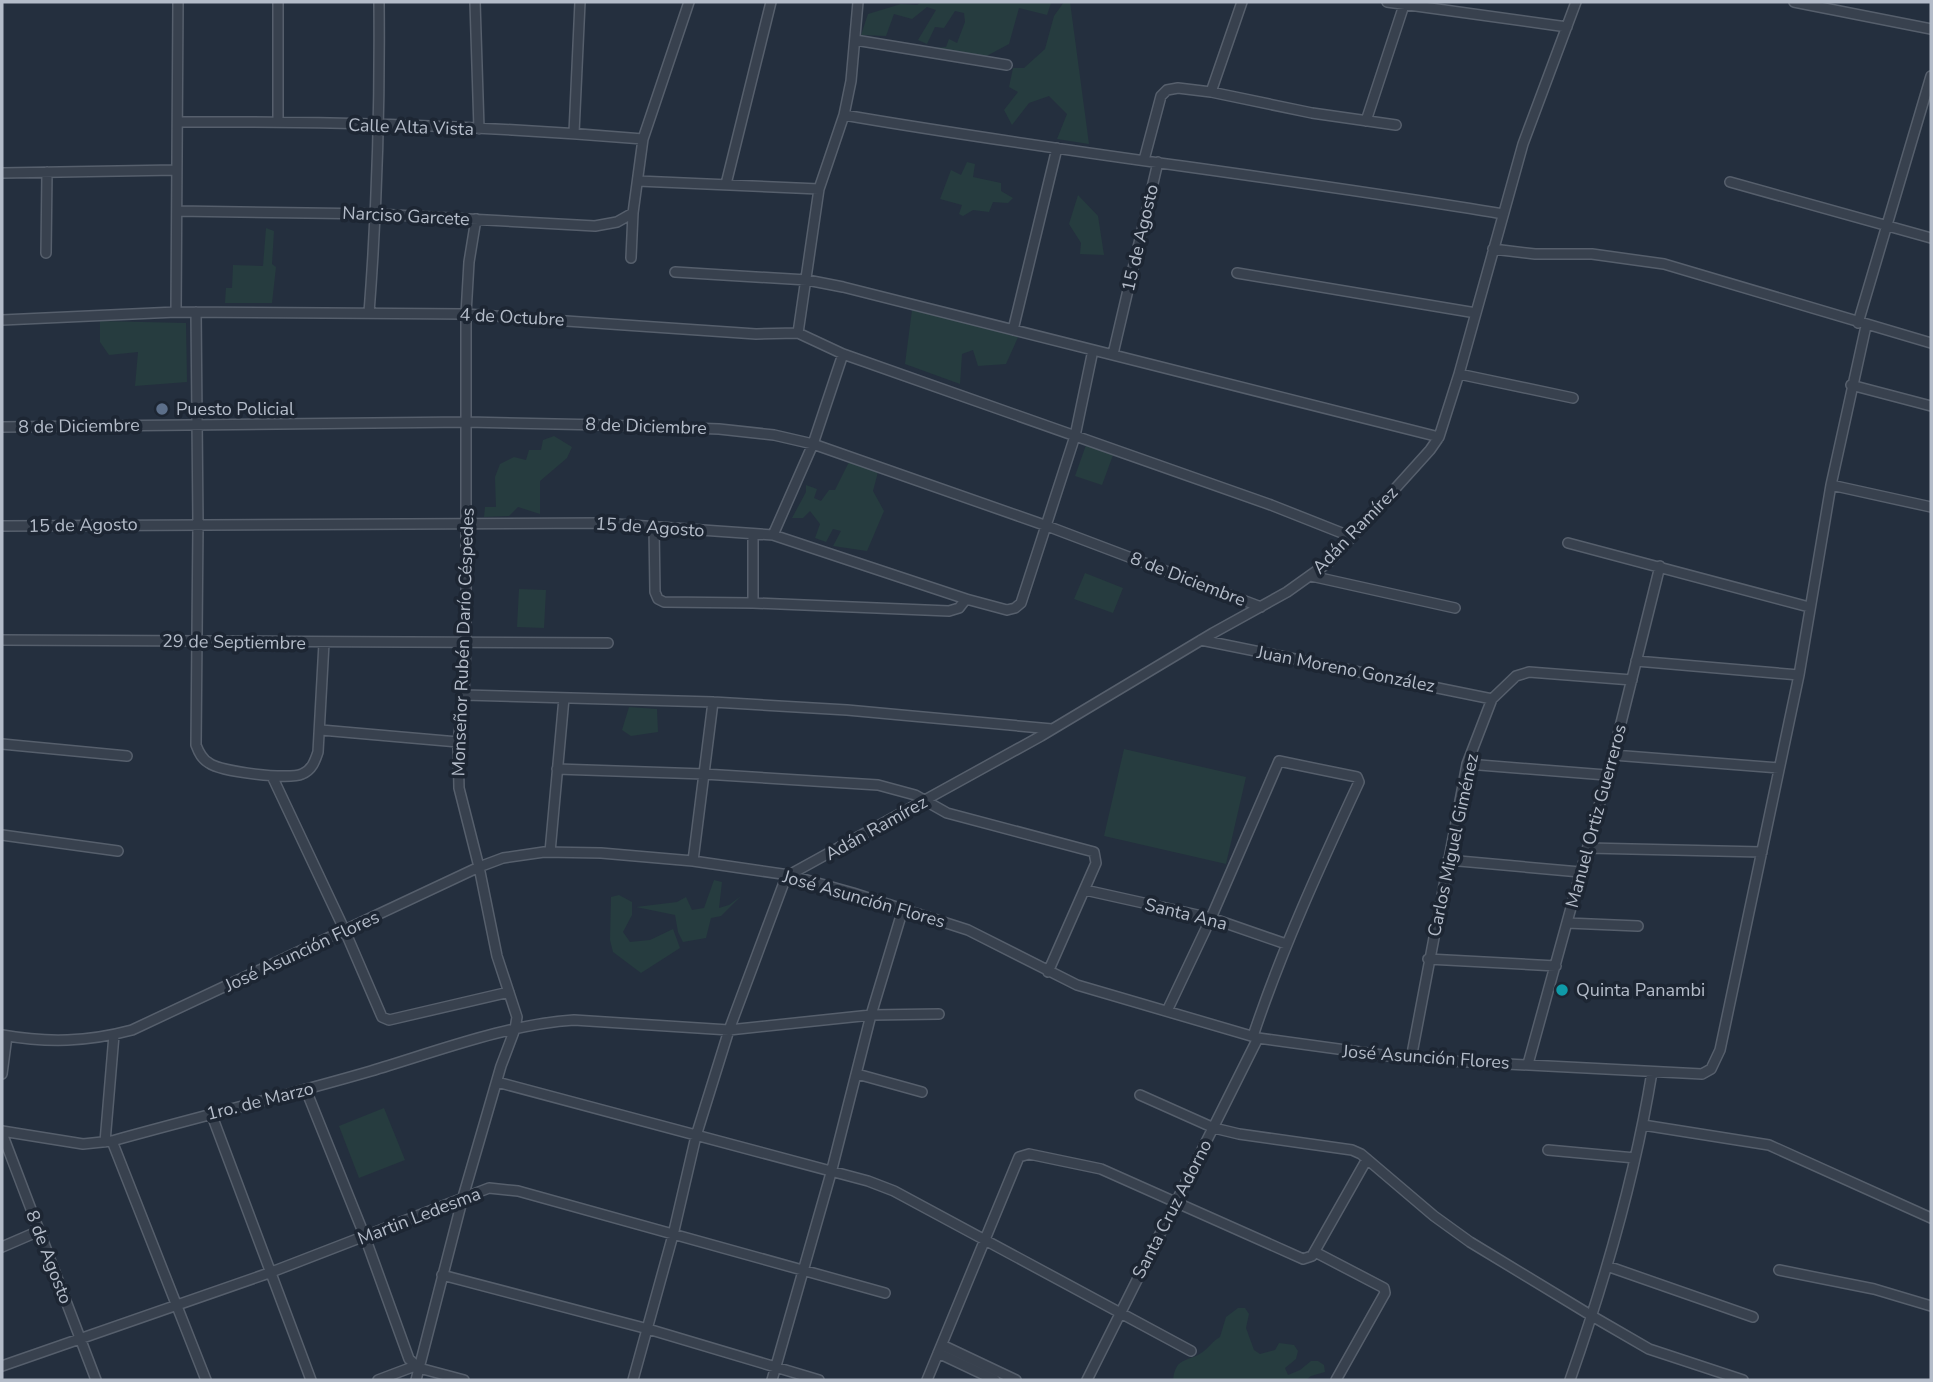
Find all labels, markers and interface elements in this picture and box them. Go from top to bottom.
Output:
street label: Calle Alta Vista [348,113,474,141]
street label: 15 de Agosto [1116,182,1164,294]
street label: Narciso Garcete [342,201,470,231]
street label: 4 de Octubre [459,302,565,332]
place label: Puesto Policial [176,397,295,421]
marker: Puesto Policial [154,401,170,417]
street label: 8 de Diciembre [585,412,707,440]
street label: 8 de Diciembre [18,413,140,439]
street label: Adán Ramírez [1307,481,1403,579]
street label: Monseñor Rubén Darío Céspedes [446,507,480,777]
street label: 15 de Agosto [595,511,705,543]
street label: 15 de Agosto [28,512,138,538]
street label: 8 de Diciembre [1127,546,1249,612]
street label: 29 de Septiembre [162,629,306,655]
street label: Juan Moreno González [1254,640,1437,698]
street label: Manuel Ortiz Guerreros [1560,722,1632,910]
street label: Carlos Miguel Giménez [1422,751,1484,939]
street label: Adán Ramírez [821,790,931,866]
street label: José Asunción Flores [779,864,948,934]
street label: Santa Ana [1142,892,1230,936]
street label: José Asunción Flores [220,905,383,998]
place label: Quinta Panambi [1576,978,1705,1002]
marker: Quinta Panambi [1554,982,1570,998]
street label: José Asunción Flores [1341,1039,1510,1075]
street label: 1ro. de Marzo [204,1076,316,1126]
street label: Santa Cruz Adorno [1127,1135,1217,1283]
street label: Martin Ledesma [354,1181,484,1251]
street label: 8 de Agosto [20,1207,78,1307]

